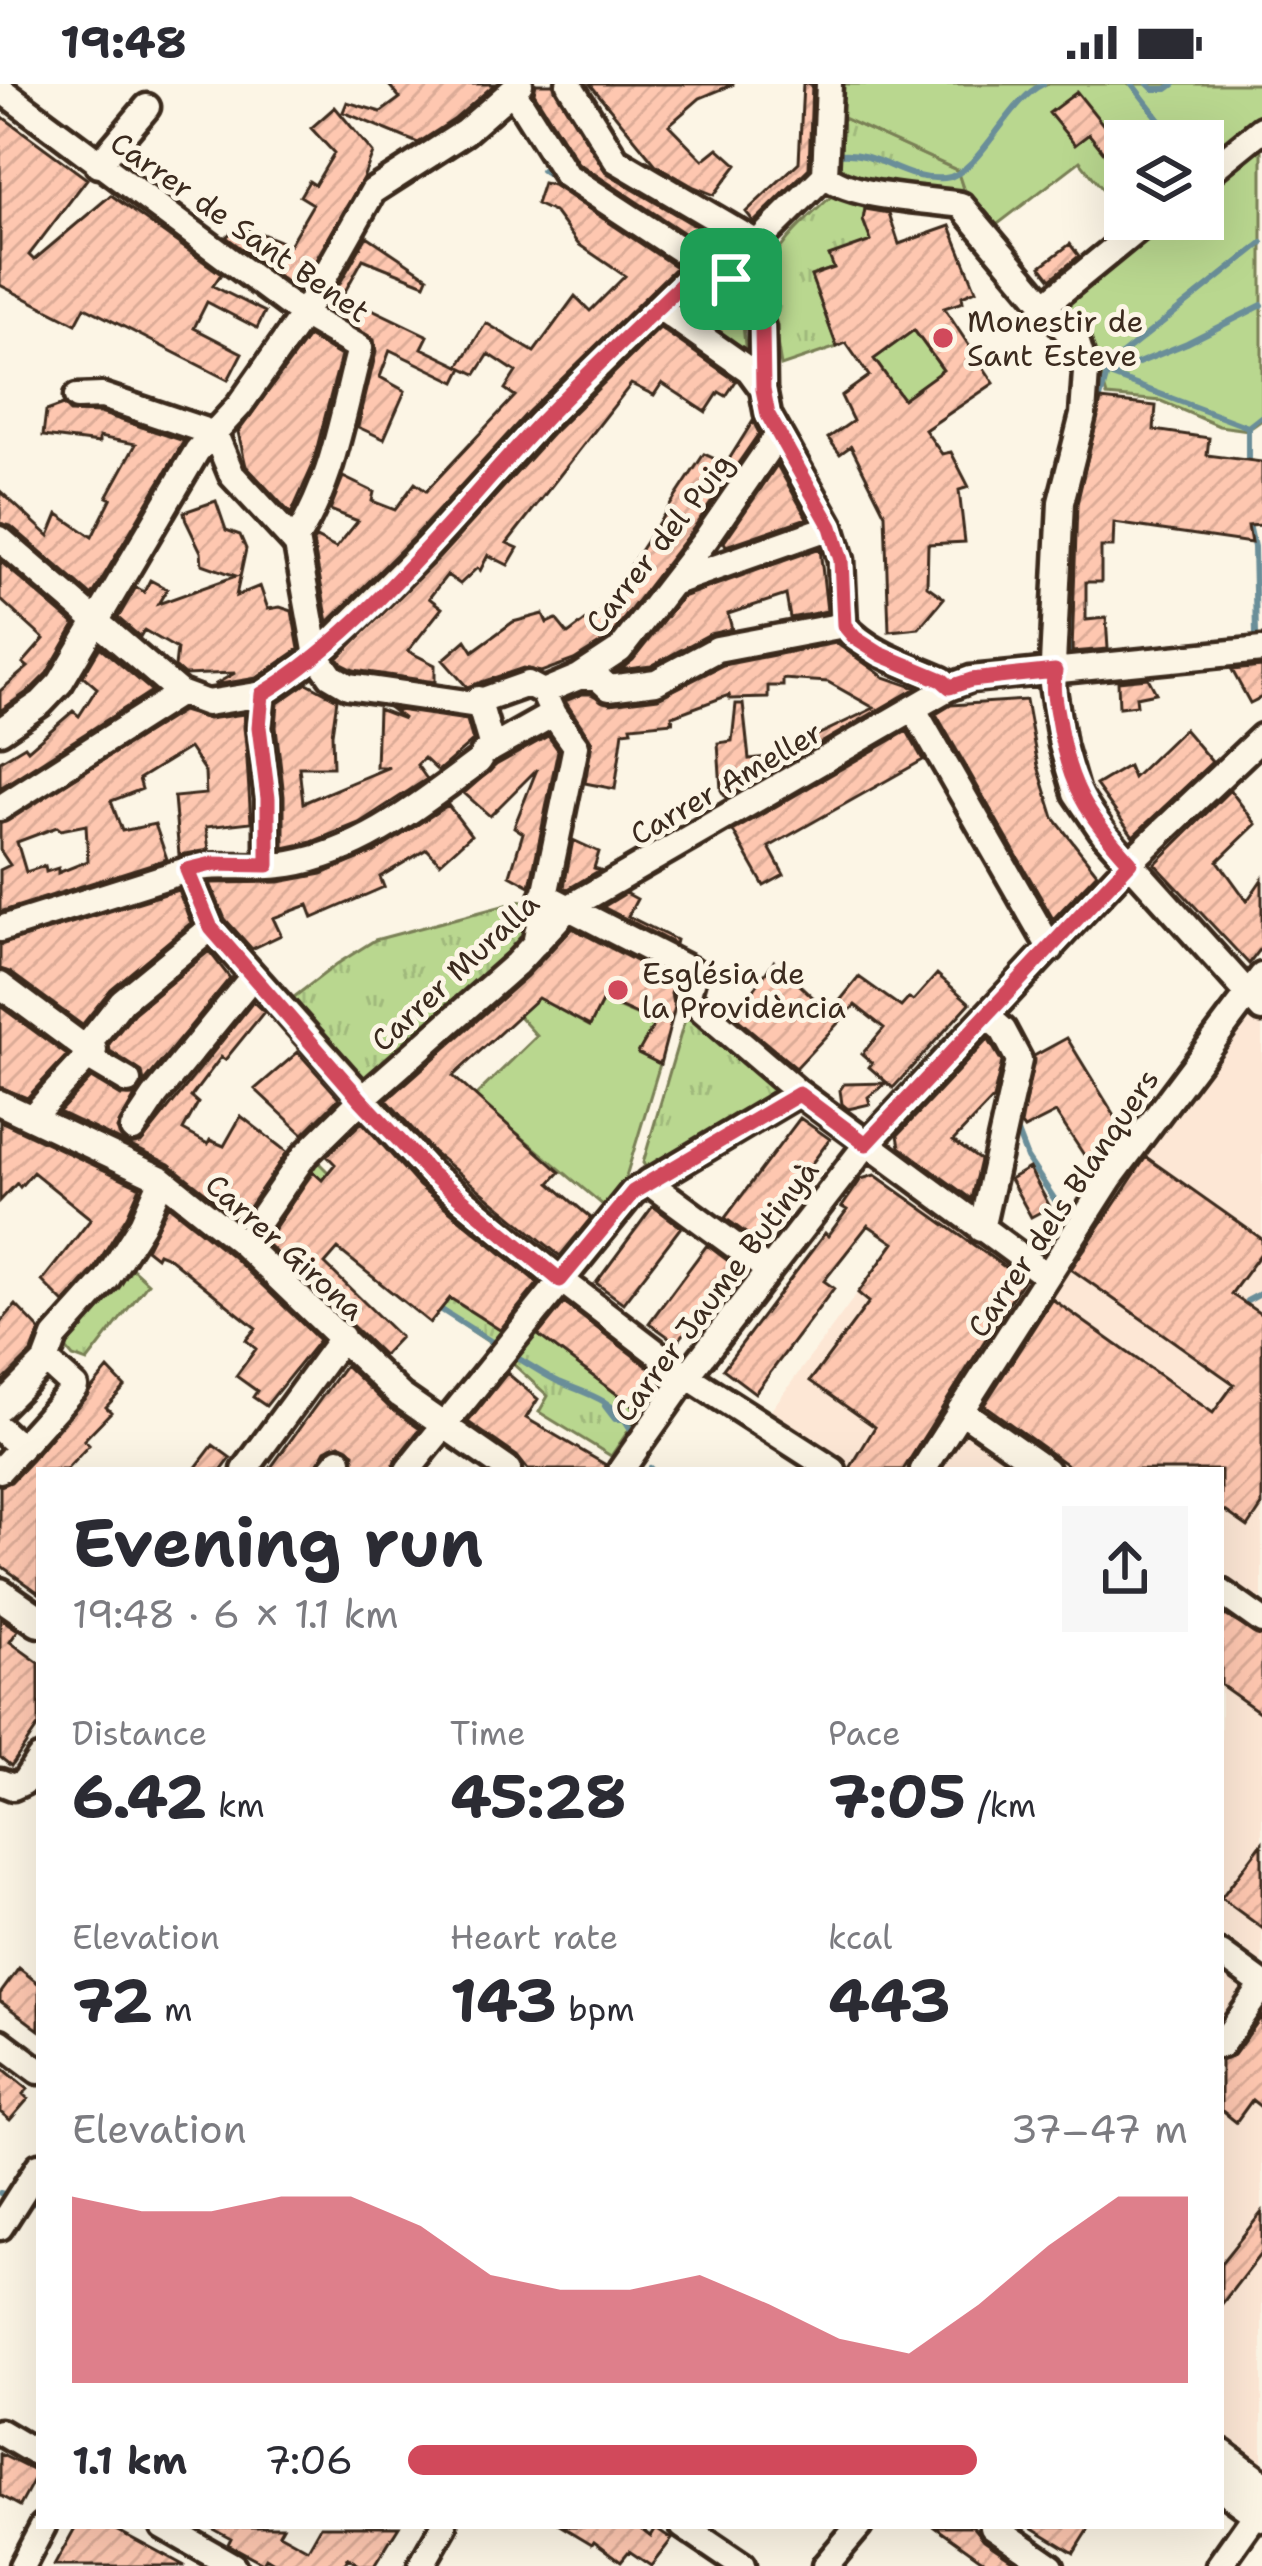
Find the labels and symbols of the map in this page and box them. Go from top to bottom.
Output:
street label: Carrer de Sant Benet [102,122,378,332]
pin [680,228,782,330]
place label: Monestir de Sant Esteve [967,301,1143,376]
marker: Monestir de Sant Esteve [930,325,956,351]
street label: Carrer del Puig [576,444,742,642]
street label: Carrer Ameller [623,711,829,855]
street label: Carrer Muralla [362,883,548,1061]
place label: Església de la Providència [642,953,846,1028]
marker: Església de la Providència [605,977,631,1003]
street label: Carrer dels Blanquers [958,1061,1168,1345]
street label: Carrer Jaume Butinyà [604,1151,828,1430]
street label: Carrer Girona [197,1164,374,1330]

